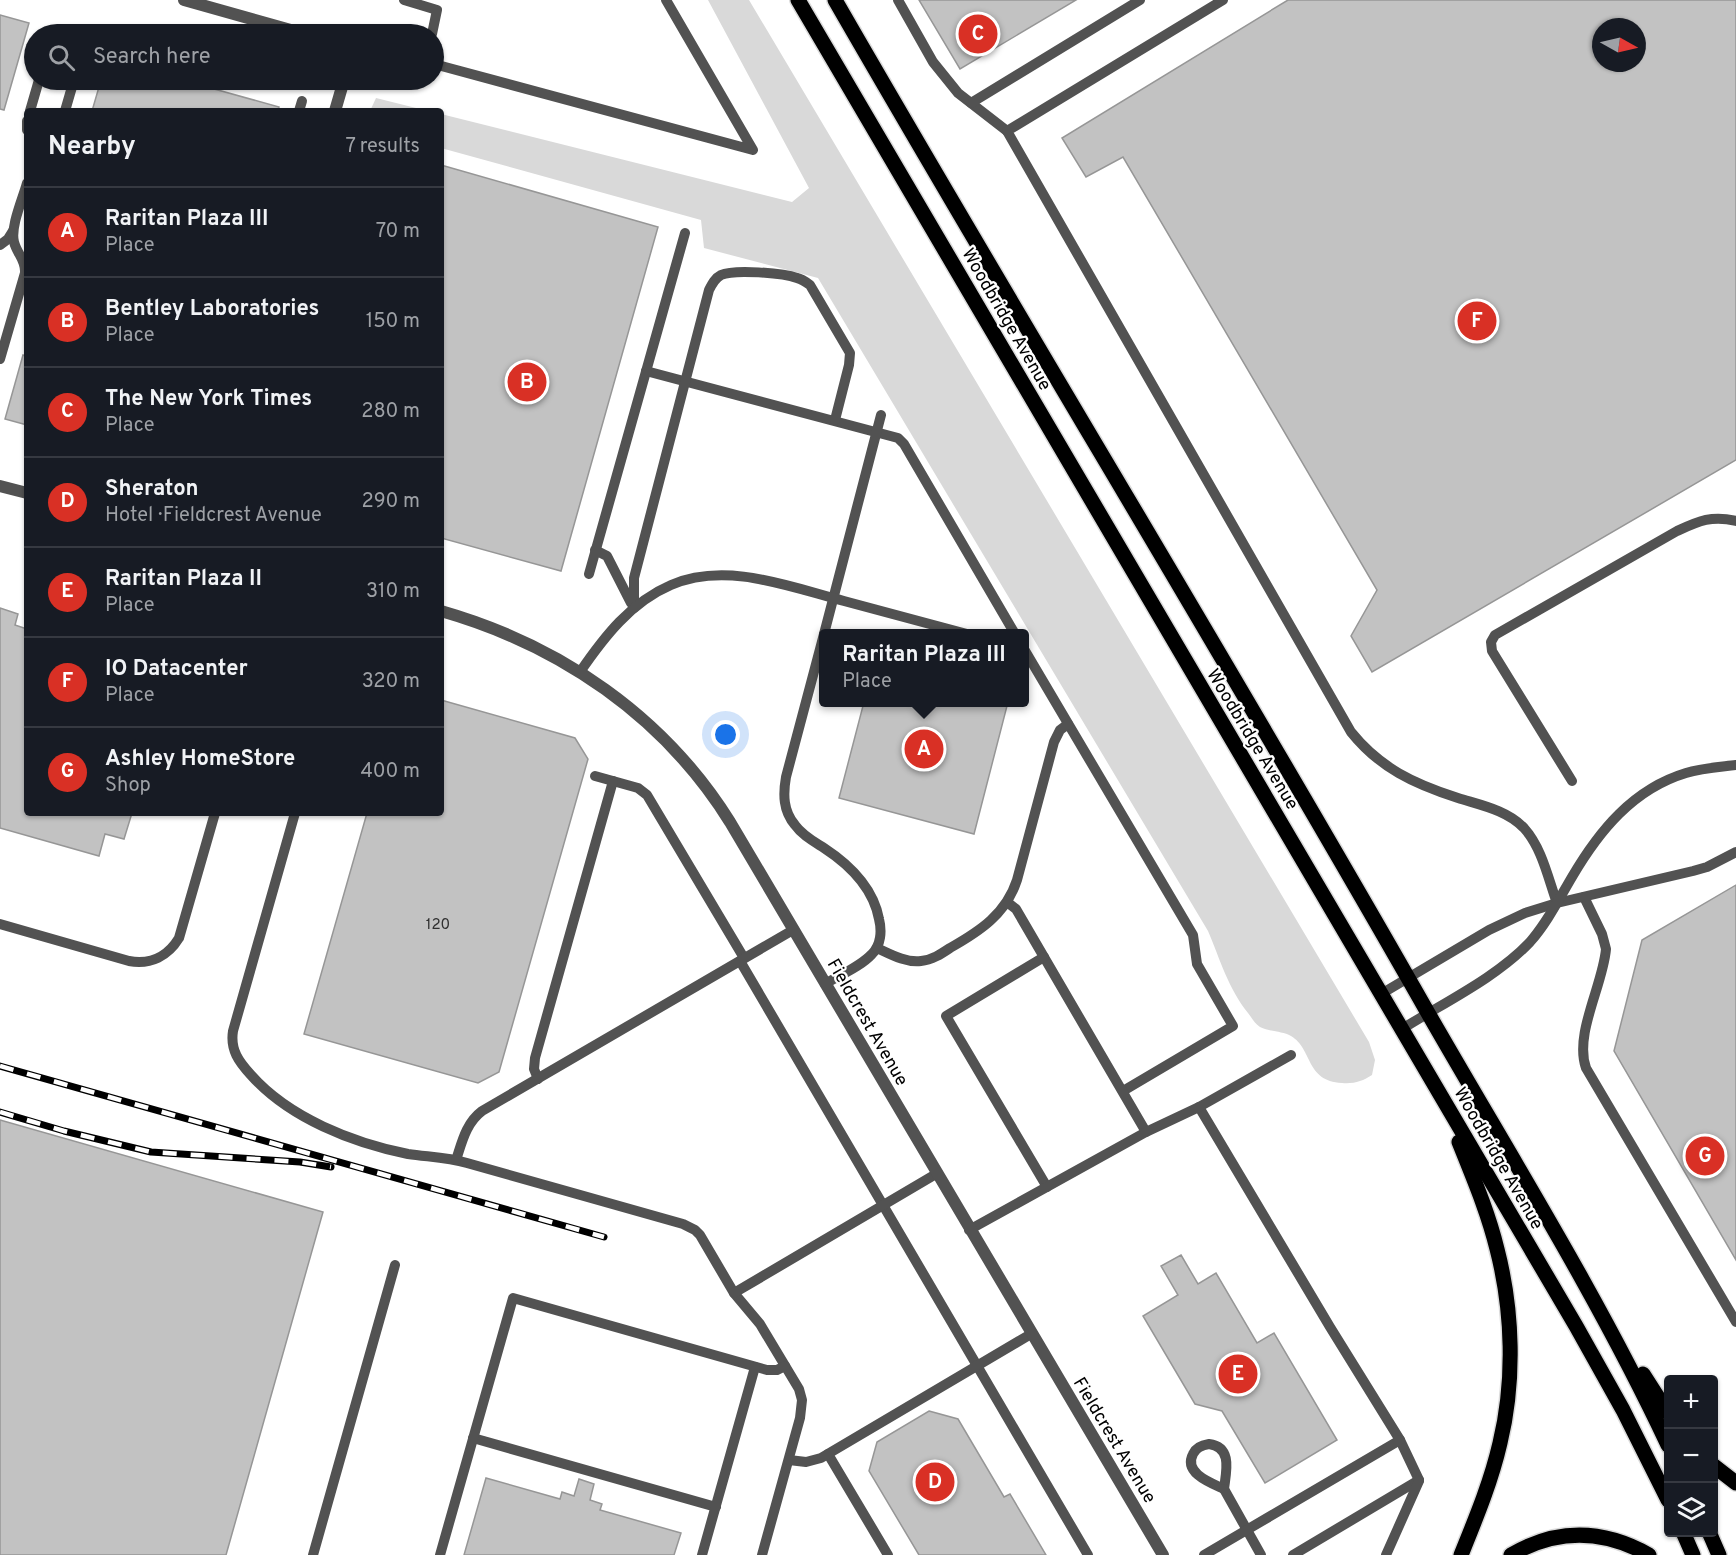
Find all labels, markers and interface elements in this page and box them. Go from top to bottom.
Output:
pin: C [958,12,998,57]
north arrow [1592,18,1646,72]
search box [24,24,444,90]
icon: search [45,41,78,74]
text: Search here [93,44,211,71]
text: Nearby [48,131,136,164]
text: 7 results [345,134,420,160]
text: Raritan Plaza III [105,206,269,233]
text: A [60,219,75,245]
text: 70 m [376,219,420,245]
text: Place [105,233,155,259]
street label: Woodbridge Avenue [956,244,1056,395]
text: Bentley Laboratories [105,296,319,323]
pin: F [1458,298,1496,344]
text: B [61,309,74,335]
text: 150 m [366,309,420,335]
text: Place [105,323,155,349]
pin: B [508,360,546,404]
text: The New York Times [105,386,312,413]
text: C [61,399,74,425]
text: 280 m [361,399,420,425]
text: Place [105,413,155,439]
text: Sheraton [105,476,199,503]
text: D [60,489,75,515]
text: 290 m [362,489,420,515]
text: Hotel · Fieldcrest Avenue [105,503,322,529]
text: Raritan Plaza II [105,566,262,593]
text: E [61,579,74,605]
text: 310 m [366,579,420,605]
text: Place [105,593,155,619]
popup [819,629,1029,707]
text: Raritan Plaza III [842,642,1006,669]
text: IO Datacenter [105,656,248,683]
street label: Woodbridge Avenue [1201,665,1303,815]
text: F [62,669,73,695]
text: 320 m [362,669,420,695]
text: Place [842,669,892,695]
text: Place [105,683,155,709]
your location [711,720,740,749]
pin: A [904,726,944,771]
text: Ashley HomeStore [105,746,295,773]
text: G [61,759,74,785]
text: 400 m [360,759,420,785]
text: Shop [105,773,151,799]
house number: 120 [426,916,450,935]
street label: Fieldcrest Avenue [821,955,912,1090]
street label: Woodbridge Avenue [1448,1083,1548,1234]
pin: G [1686,1134,1724,1178]
pin: E [1218,1352,1258,1396]
street label: Fieldcrest Avenue [1067,1374,1160,1508]
map controls [1664,1375,1718,1537]
button: + [1664,1375,1718,1429]
button: − [1664,1429,1718,1483]
pin: D [916,1460,954,1504]
button: layers [1664,1483,1718,1537]

